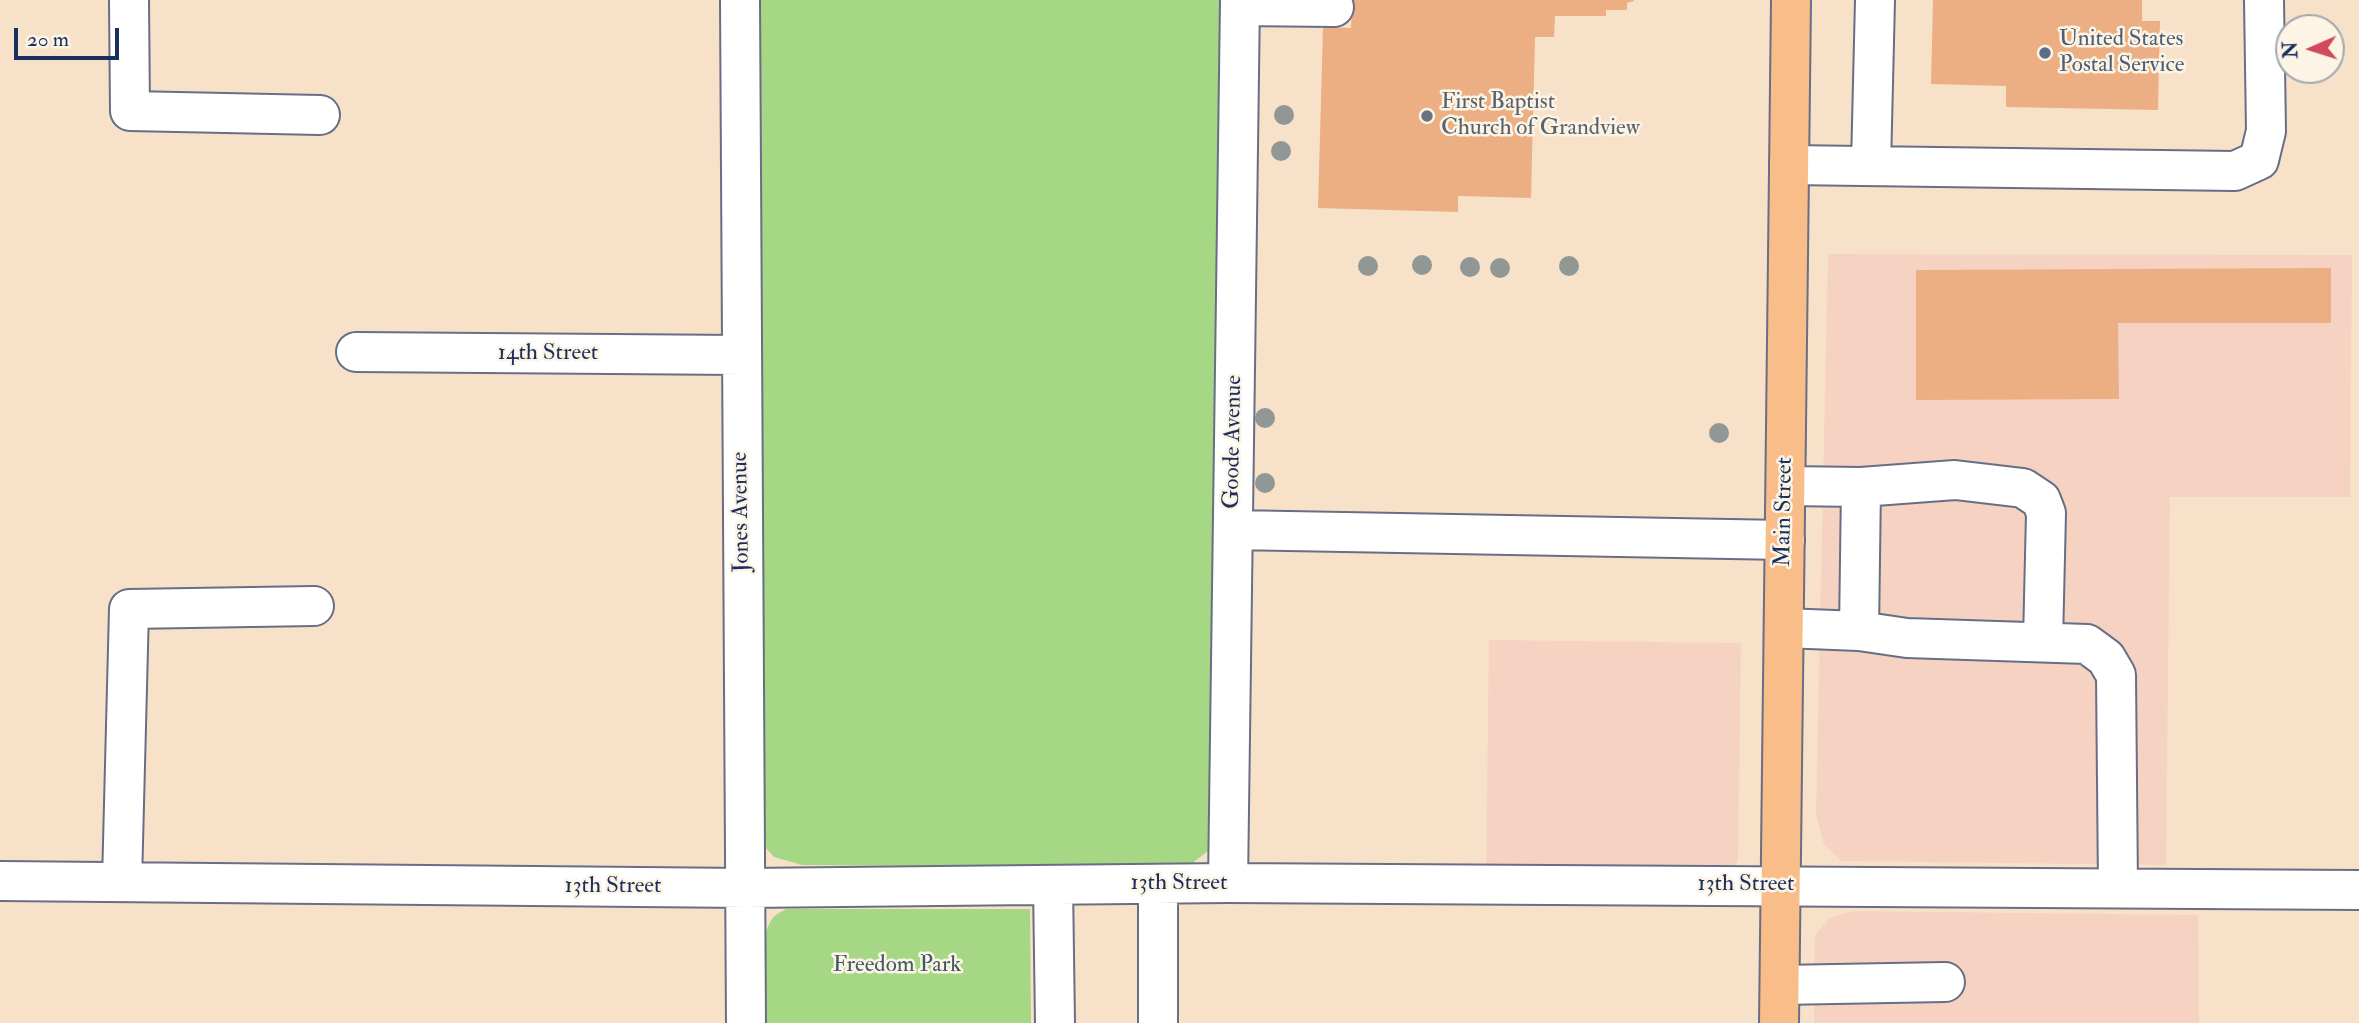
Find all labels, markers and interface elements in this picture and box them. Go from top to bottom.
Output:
scale bar [18,14,122,58]
north arrow [2275,14,2345,84]
text: 20 m [27,26,69,53]
place label: United States Postal Service [2059,26,2184,80]
text: N [2279,41,2303,59]
marker: United States Postal Service [2037,45,2053,61]
place label: First Baptist Church of Grandview [1441,89,1640,143]
marker: First Baptist Church of Grandview [1419,108,1435,124]
street label: 14th Street [498,340,598,368]
street label: Goode Avenue [1219,375,1249,509]
street label: Jones Avenue [727,451,757,573]
street label: Main Street [1770,457,1800,567]
street label: 13th Street [1131,870,1227,898]
street label: 13th Street [1698,871,1794,899]
street label: 13th Street [565,873,661,901]
park label: Freedom Park [833,952,961,980]

